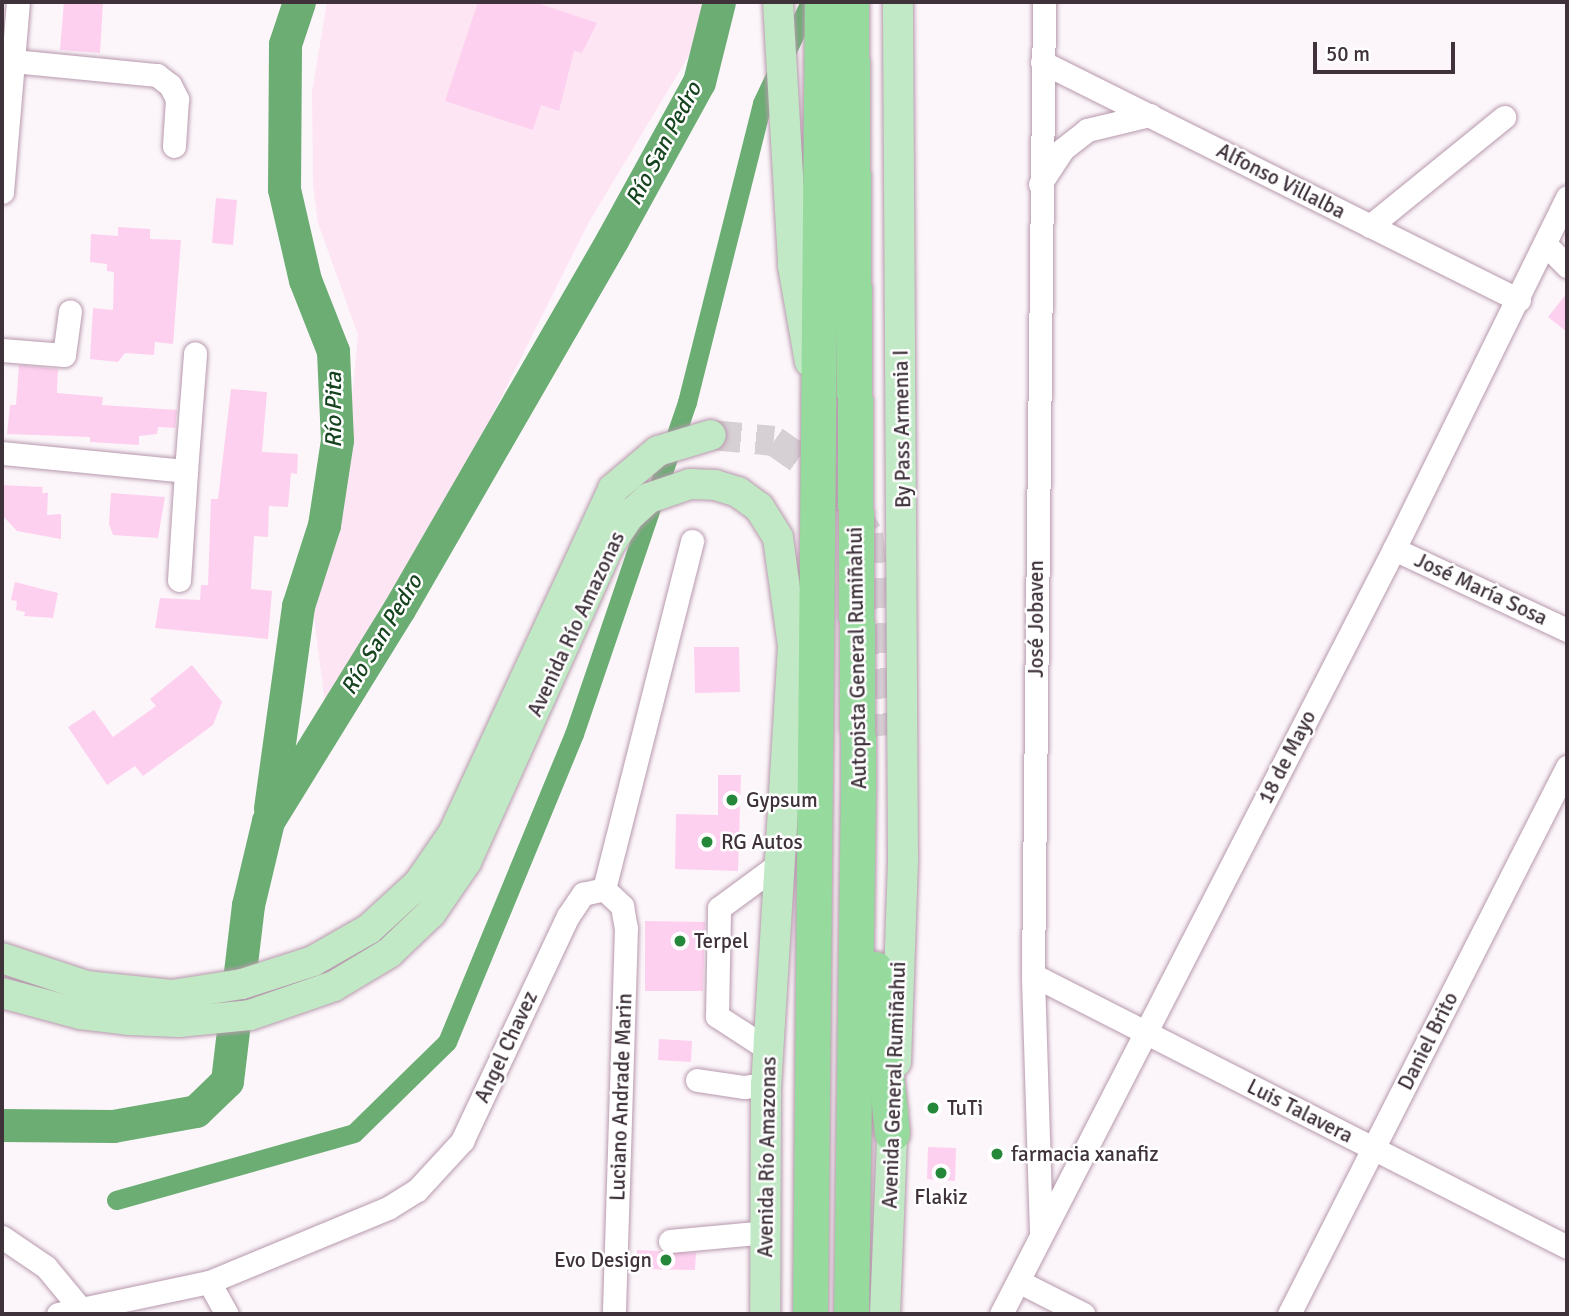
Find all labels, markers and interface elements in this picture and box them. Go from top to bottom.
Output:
scale bar [1317,28,1459,72]
text: 50 m [1326,41,1370,67]
water label: Río San Pedro [620,78,708,210]
street label: Alfonso Villalba [1212,138,1350,224]
street label: By Pass Armenia I [888,350,916,508]
water label: Río Pita [320,372,348,448]
street label: Autopista General Rumiñahui [842,527,872,789]
street label: Avenida Río Amazonas [522,528,630,720]
street label: José María Sosa [1411,547,1551,631]
street label: José Jobaven [1023,560,1049,678]
water label: Río San Pedro [335,570,429,700]
street label: 18 de Mayo [1253,706,1321,808]
place label: Gypsum [746,787,818,813]
marker: Gypsum [724,792,740,808]
place label: RG Autos [721,829,803,855]
marker: RG Autos [699,834,715,850]
place label: Terpel [694,928,749,954]
marker: Terpel [672,933,688,949]
street label: Avenida General Rumiñahui [877,961,911,1209]
street label: Angel Chavez [469,987,543,1107]
street label: Daniel Brito [1393,988,1463,1094]
street label: Luciano Andrade Marin [605,993,637,1201]
street label: Avenida Río Amazonas [753,1056,781,1258]
street label: Luis Talavera [1243,1074,1357,1148]
place label: TuTi [947,1095,983,1121]
marker: TuTi [925,1100,941,1116]
place label: farmacia xanafiz [1011,1141,1159,1167]
marker: farmacia xanafiz [989,1146,1005,1162]
marker: Flakiz [933,1165,949,1181]
place label: Flakiz [914,1184,968,1210]
place label: Evo Design [554,1247,652,1273]
marker: Evo Design [658,1252,674,1268]

